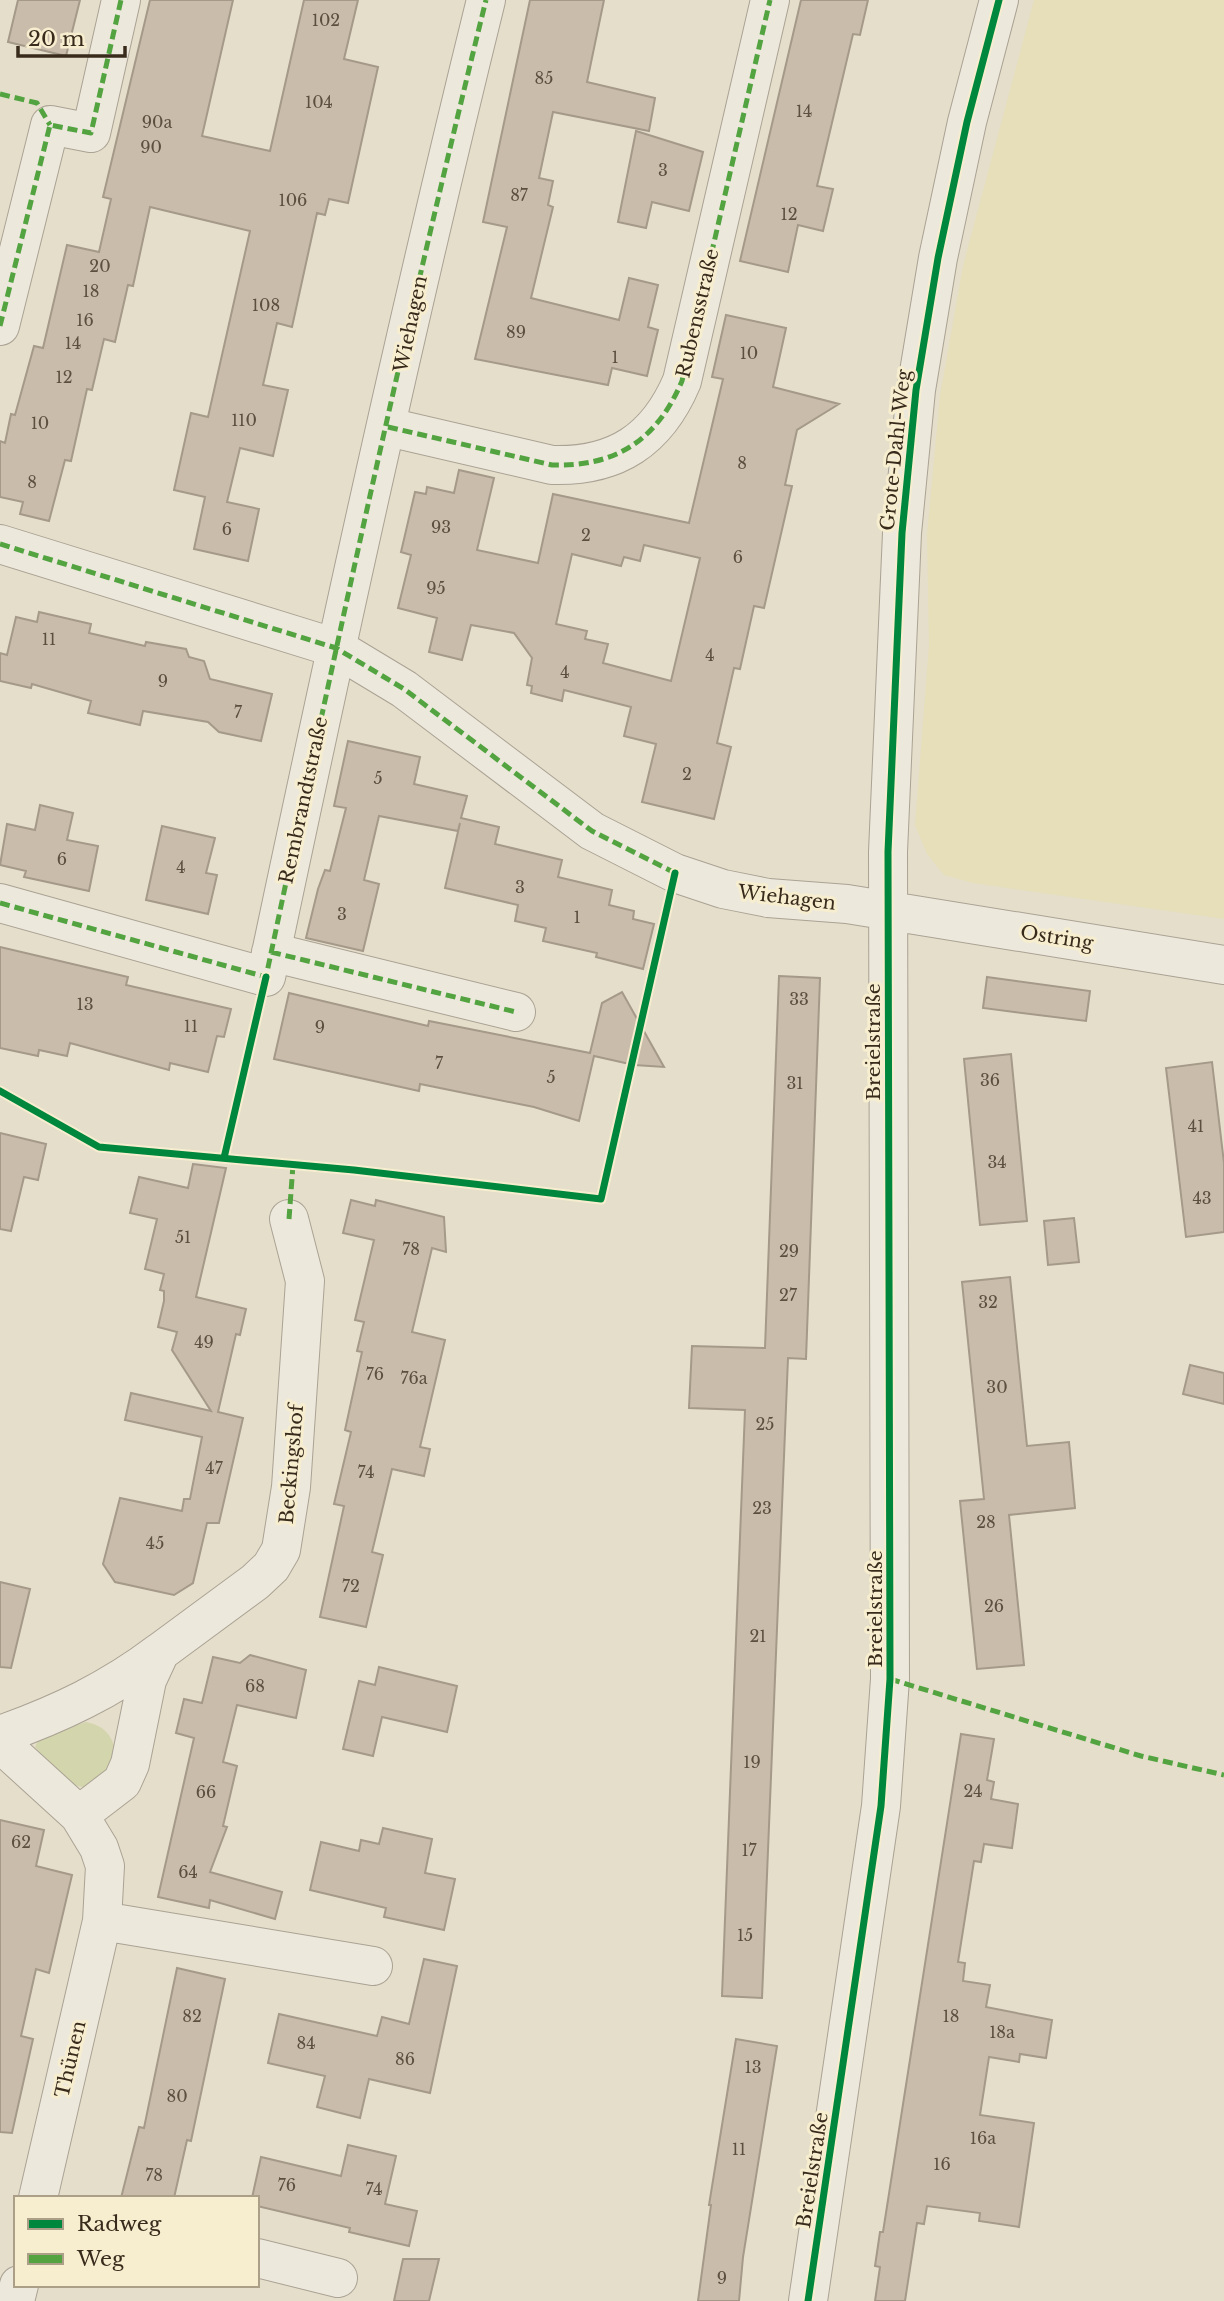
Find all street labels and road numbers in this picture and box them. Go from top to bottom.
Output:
street label: Rubensstraße [671,246,724,380]
street label: Wiehagen [389,274,432,376]
street label: Grote-Dahl-Weg [876,368,915,532]
street label: Rembrandtstraße [275,714,332,886]
street label: Wiehagen [736,880,837,915]
street label: Ostring [1019,920,1096,955]
street label: Breielstraße [862,983,885,1101]
street label: Beckingshof [275,1401,308,1525]
street label: Breielstraße [864,1550,887,1668]
street label: Thünen [50,2018,90,2100]
street label: Breielstraße [792,2110,833,2230]

